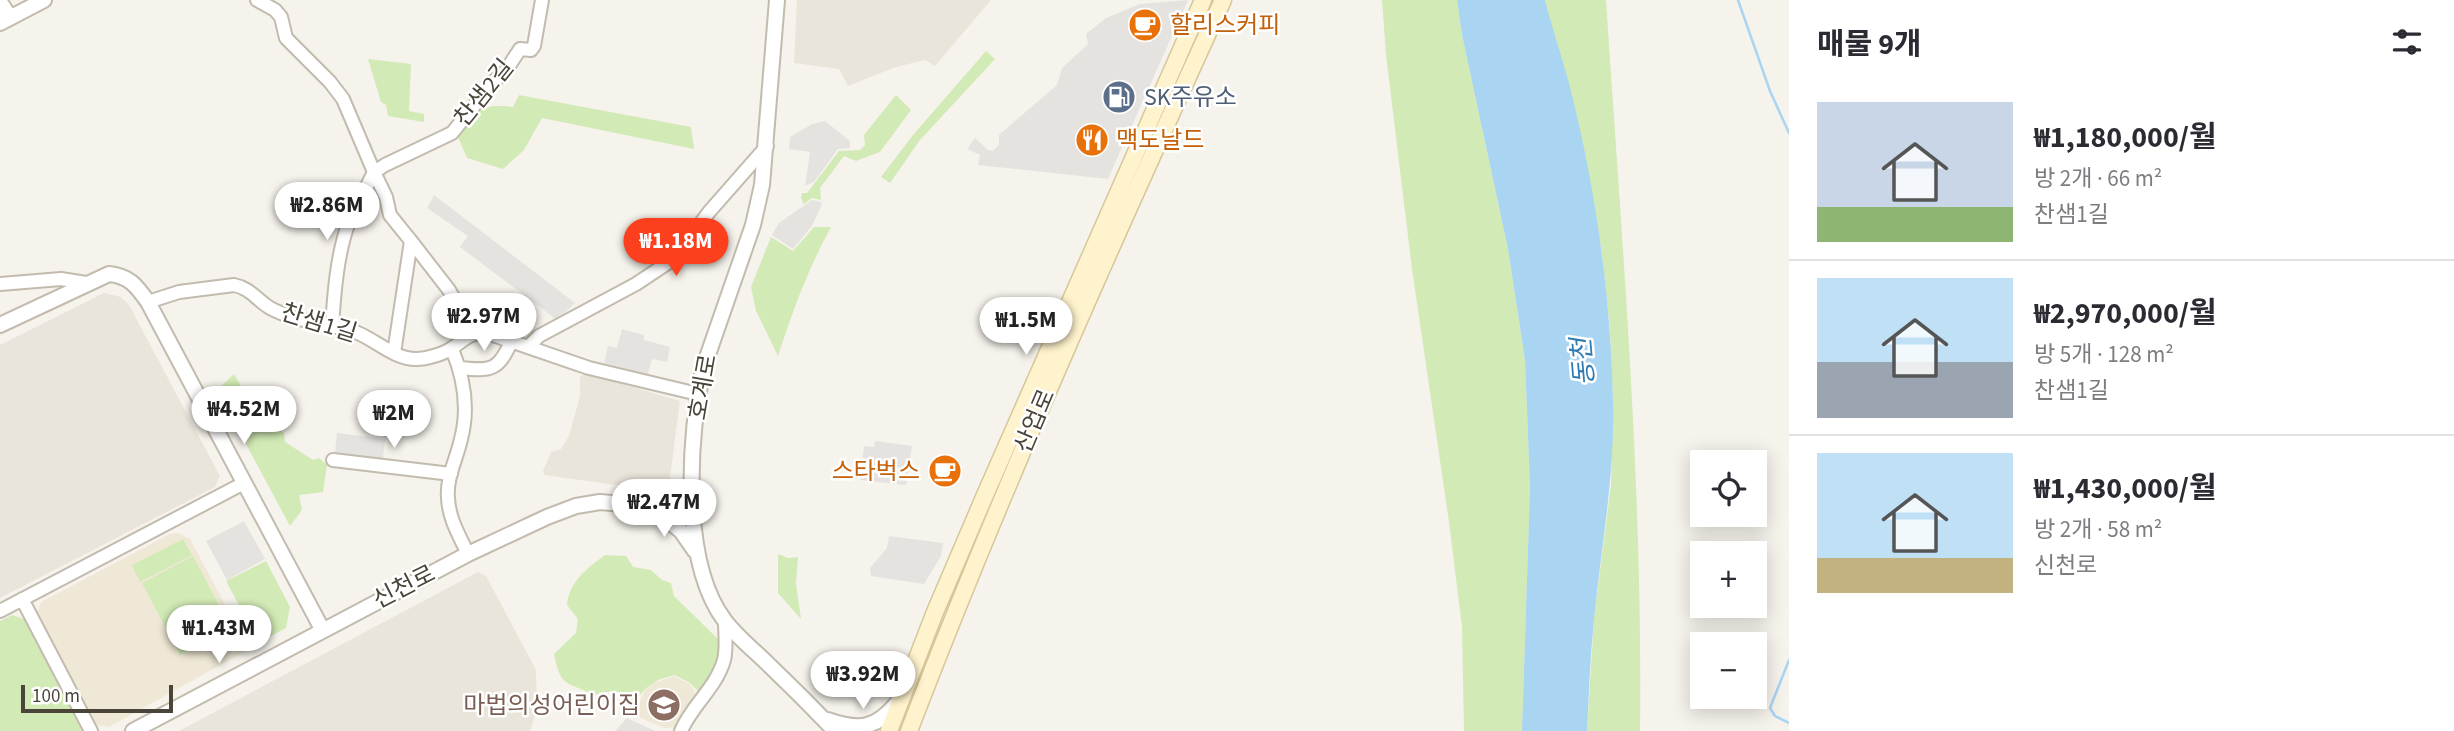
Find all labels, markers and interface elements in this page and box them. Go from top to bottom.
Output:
cafe icon: 할리스커피 [1126,6,1164,44]
place label: 할리스커피 [1170,8,1280,43]
text: 매물 9개 [1817,23,1922,66]
icon: filters [2388,23,2426,61]
street label: 찬샘2길 [446,52,522,134]
fuel station icon: SK주유소 [1100,78,1138,116]
place label: SK주유소 [1144,80,1237,115]
text: ₩1,180,000/월 [2034,116,2217,159]
restaurant icon: 맥도날드 [1073,121,1111,159]
place label: 맥도날드 [1116,123,1204,158]
icon: home [1873,130,1957,214]
text: 방 2개 · 66 m² [2034,162,2162,195]
pin: ₩2.86M [270,182,384,242]
text: ₩2.86M [290,188,364,221]
text: 찬샘1길 [2034,198,2109,231]
pin: ₩1.18M [619,218,733,278]
text: ₩1.18M [639,224,713,257]
text: ₩2,970,000/월 [2034,292,2217,335]
pin: ₩2.97M [427,294,541,353]
street label: 찬샘1길 [277,295,361,351]
pin: ₩1.5M [977,298,1075,357]
text: ₩2.97M [447,299,521,332]
text: ₩1.5M [996,303,1056,336]
icon: home [1873,306,1957,390]
water label: 동천 [1562,333,1604,387]
text: 방 5개 · 128 m² [2034,338,2174,371]
street label: 호계로 [680,351,726,423]
text: 찬샘1길 [2034,374,2109,407]
street label: 산업로 [1006,384,1064,458]
pin: ₩4.52M [187,386,301,446]
pin: ₩2M [360,391,428,450]
text: ₩4.52M [207,392,281,425]
text: ₩2M [373,396,415,429]
map controls [1690,450,1767,709]
button: locate [1690,450,1767,527]
cafe icon: 스타벅스 [926,452,964,490]
place label: 스타벅스 [832,454,920,489]
text: ₩1,430,000/월 [2034,467,2217,510]
pin: ₩2.47M [607,480,721,539]
icon: home [1873,481,1957,565]
text: ₩2.47M [627,485,701,518]
text: 방 2개 · 58 m² [2034,513,2162,546]
button: + [1690,541,1767,618]
text: 신천로 [2034,549,2097,582]
street label: 신천로 [367,556,441,618]
pin: ₩1.43M [162,606,276,665]
text: ₩1.43M [182,611,256,644]
button: − [1690,632,1767,709]
pin: ₩3.92M [806,652,920,711]
text: ₩3.92M [826,657,900,690]
scale bar [21,682,173,714]
text: 100 m [32,683,80,710]
school or university icon: 마법의성어린이집 [645,686,683,724]
place label: 마법의성어린이집 [463,688,640,723]

